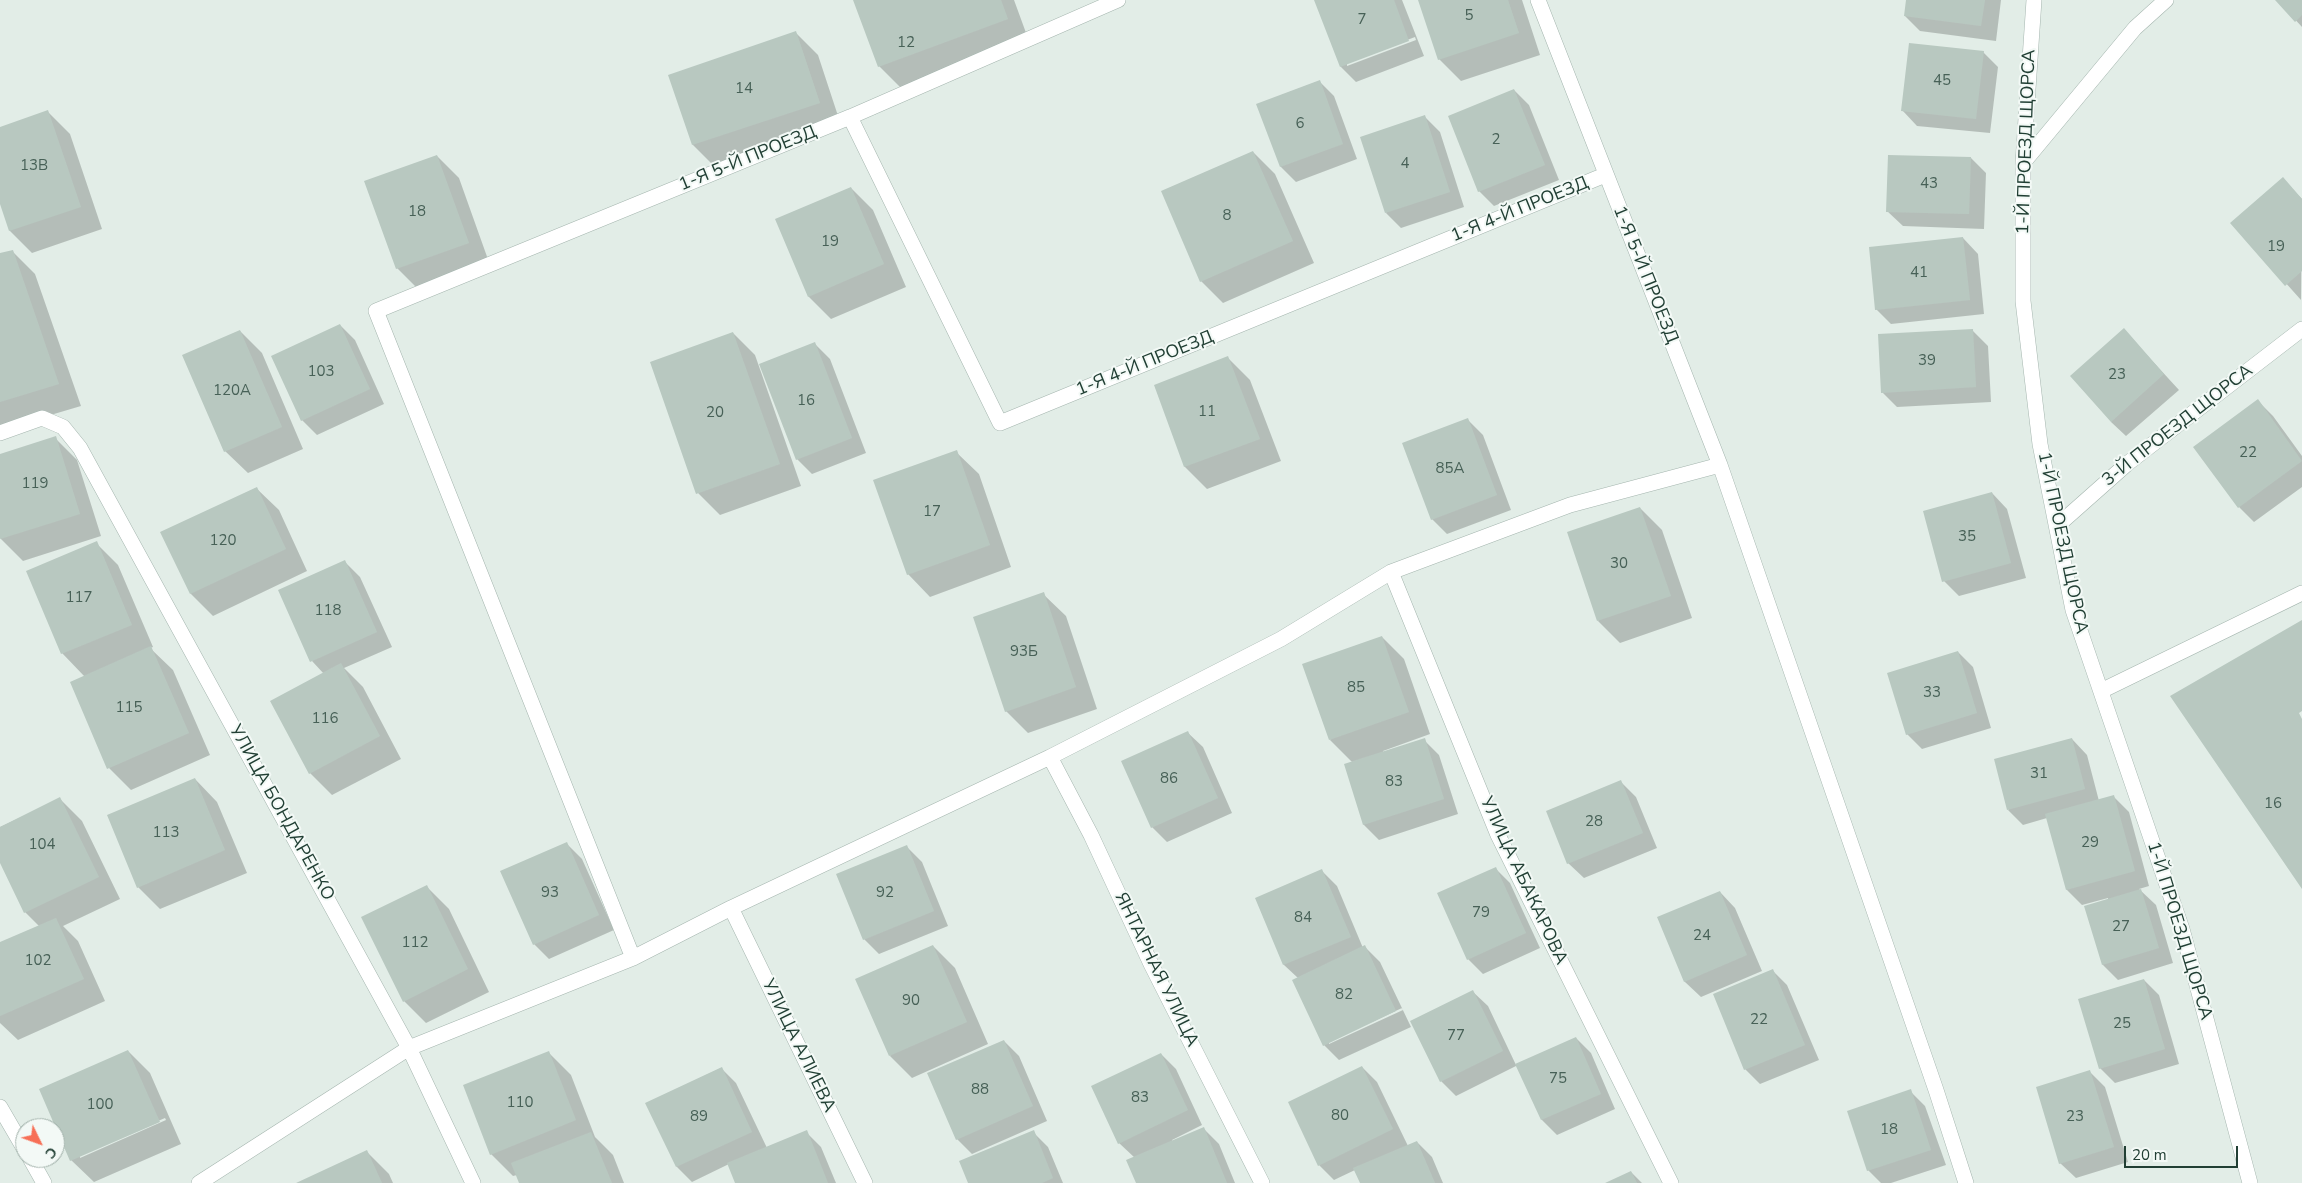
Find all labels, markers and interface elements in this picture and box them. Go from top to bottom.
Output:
house number: 5 [1465,7,1473,25]
house number: 7 [1358,11,1366,29]
house number: 12 [897,34,915,52]
street label: 1-Й ПРОЕЗД ЩОРСА [2013,49,2041,235]
house number: 45 [1933,72,1951,90]
house number: 14 [735,80,753,98]
house number: 6 [1296,115,1304,133]
street label: 1-Я 5-Й ПРОЕЗД [676,122,820,196]
house number: 2 [1492,131,1500,149]
house number: 4 [1401,155,1409,173]
house number: 13В [20,157,48,175]
street label: 1-Я 4-Й ПРОЕЗД [1448,173,1592,247]
house number: 43 [1920,175,1938,193]
house number: 18 [408,203,426,221]
street label: 1-Я 5-Й ПРОЕЗД [1608,203,1682,347]
house number: 8 [1223,207,1231,225]
house number: 19 [821,233,839,251]
house number: 19 [2267,238,2285,256]
house number: 41 [1910,264,1928,282]
street label: 1-Я 4-Й ПРОЕЗД [1073,327,1217,401]
house number: 39 [1918,352,1936,370]
street label: 3-Й ПРОЕЗД ЩОРСА [2098,360,2258,492]
house number: 103 [308,363,334,381]
house number: 23 [2108,366,2126,384]
house number: 120А [213,382,251,400]
house number: 16 [797,392,815,410]
house number: 11 [1198,403,1216,421]
house number: 20 [706,404,724,422]
house number: 22 [2239,444,2257,462]
street label: 1-Й ПРОЕЗД ЩОРСА [2032,450,2092,636]
house number: 85А [1436,460,1464,478]
house number: 119 [22,475,48,493]
house number: 17 [923,503,941,521]
house number: 35 [1958,528,1976,546]
house number: 120 [210,532,236,550]
house number: 30 [1610,555,1628,573]
house number: 117 [66,589,92,607]
house number: 118 [315,602,341,620]
house number: 93Б [1010,643,1038,661]
house number: 85 [1347,679,1365,697]
house number: 33 [1923,684,1941,702]
house number: 115 [116,699,142,717]
house number: 116 [312,710,338,728]
street label: УЛИЦА БОНДАРЕНКО [224,721,338,905]
house number: 31 [2030,765,2048,783]
house number: 86 [1160,770,1178,788]
house number: 83 [1385,773,1403,791]
street label: УЛИЦА АБАКАРОВА [1475,794,1571,968]
house number: 16 [2264,795,2282,813]
house number: 28 [1585,813,1603,831]
house number: 113 [153,824,179,842]
house number: 29 [2081,834,2099,852]
house number: 104 [29,836,55,854]
street label: 1-Й ПРОЕЗД ЩОРСА [2142,839,2216,1023]
house number: 93 [541,884,559,902]
house number: 92 [876,884,894,902]
street label: ЯНТАРНАЯ УЛИЦА [1109,889,1203,1051]
house number: 79 [1472,904,1490,922]
house number: 84 [1294,909,1312,927]
house number: 27 [2112,918,2130,936]
house number: 24 [1693,927,1711,945]
house number: 112 [402,934,428,952]
house number: 102 [25,952,51,970]
street label: УЛИЦА АЛИЕВА [756,976,840,1116]
house number: 82 [1335,986,1353,1004]
house number: 90 [902,992,920,1010]
house number: 22 [1750,1011,1768,1029]
house number: 25 [2113,1015,2131,1033]
house number: 77 [1447,1027,1465,1045]
house number: 75 [1549,1070,1567,1088]
house number: 88 [971,1081,989,1099]
house number: 83 [1131,1089,1149,1107]
house number: 110 [507,1094,533,1112]
house number: 100 [87,1096,113,1114]
house number: 80 [1331,1107,1349,1125]
house number: 89 [690,1108,708,1126]
house number: 23 [2066,1108,2084,1126]
north arrow [15,1118,65,1168]
house number: 18 [1880,1121,1898,1139]
scale bar [2127,1136,2241,1168]
text: С [41,1143,61,1163]
text: 20 m [2132,1145,2167,1165]

